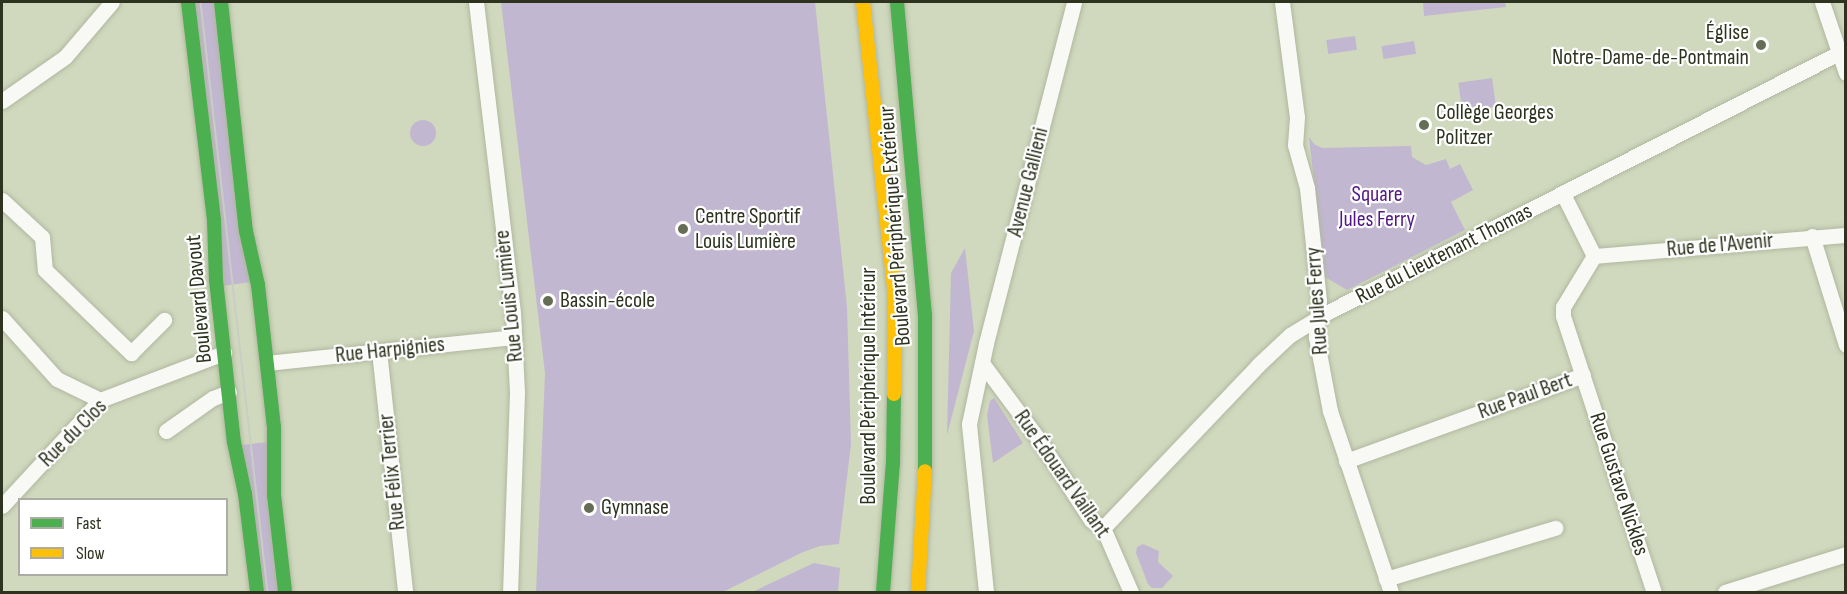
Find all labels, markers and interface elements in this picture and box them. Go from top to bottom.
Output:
place label: Église Notre-Dame-de-Pontmain [1552,19,1749,70]
marker: Église Notre-Dame-de-Pontmain [1754,38,1768,52]
place label: Collège Georges Politzer [1436,99,1554,150]
street label: Boulevard Périphérique Extérieur [873,105,917,347]
marker: Collège Georges Politzer [1417,118,1431,132]
street label: Avenue Gallieni [1002,125,1054,239]
park label: Square Jules Ferry [1339,181,1415,232]
street label: Rue du Lieutenant Thomas [1351,198,1537,310]
place label: Centre Sportif Louis Lumière [695,203,800,254]
marker: Centre Sportif Louis Lumière [676,222,690,236]
street label: Rue de l'Avenir [1666,227,1774,263]
street label: Rue Louis Lumière [489,229,529,363]
street label: Boulevard Davout [180,234,218,364]
street label: Rue Jules Ferry [1300,246,1334,356]
street label: Boulevard Périphérique Intérieur [856,267,882,505]
place label: Bassin-école [560,288,655,314]
marker: Bassin-école [541,294,555,308]
street label: Rue Harpignies [334,331,446,369]
street label: Rue Paul Bert [1474,367,1576,425]
street label: Rue du Clos [33,393,113,473]
street label: Rue Édouard Vaillant [1008,405,1116,543]
street label: Rue Gustave Nickles [1583,409,1655,559]
street label: Rue Félix Terrier [373,412,411,532]
place label: Gymnase [601,495,669,521]
legend [18,498,228,576]
marker: Gymnase [582,501,596,515]
text: Fast [76,513,101,534]
text: Slow [76,543,105,564]

